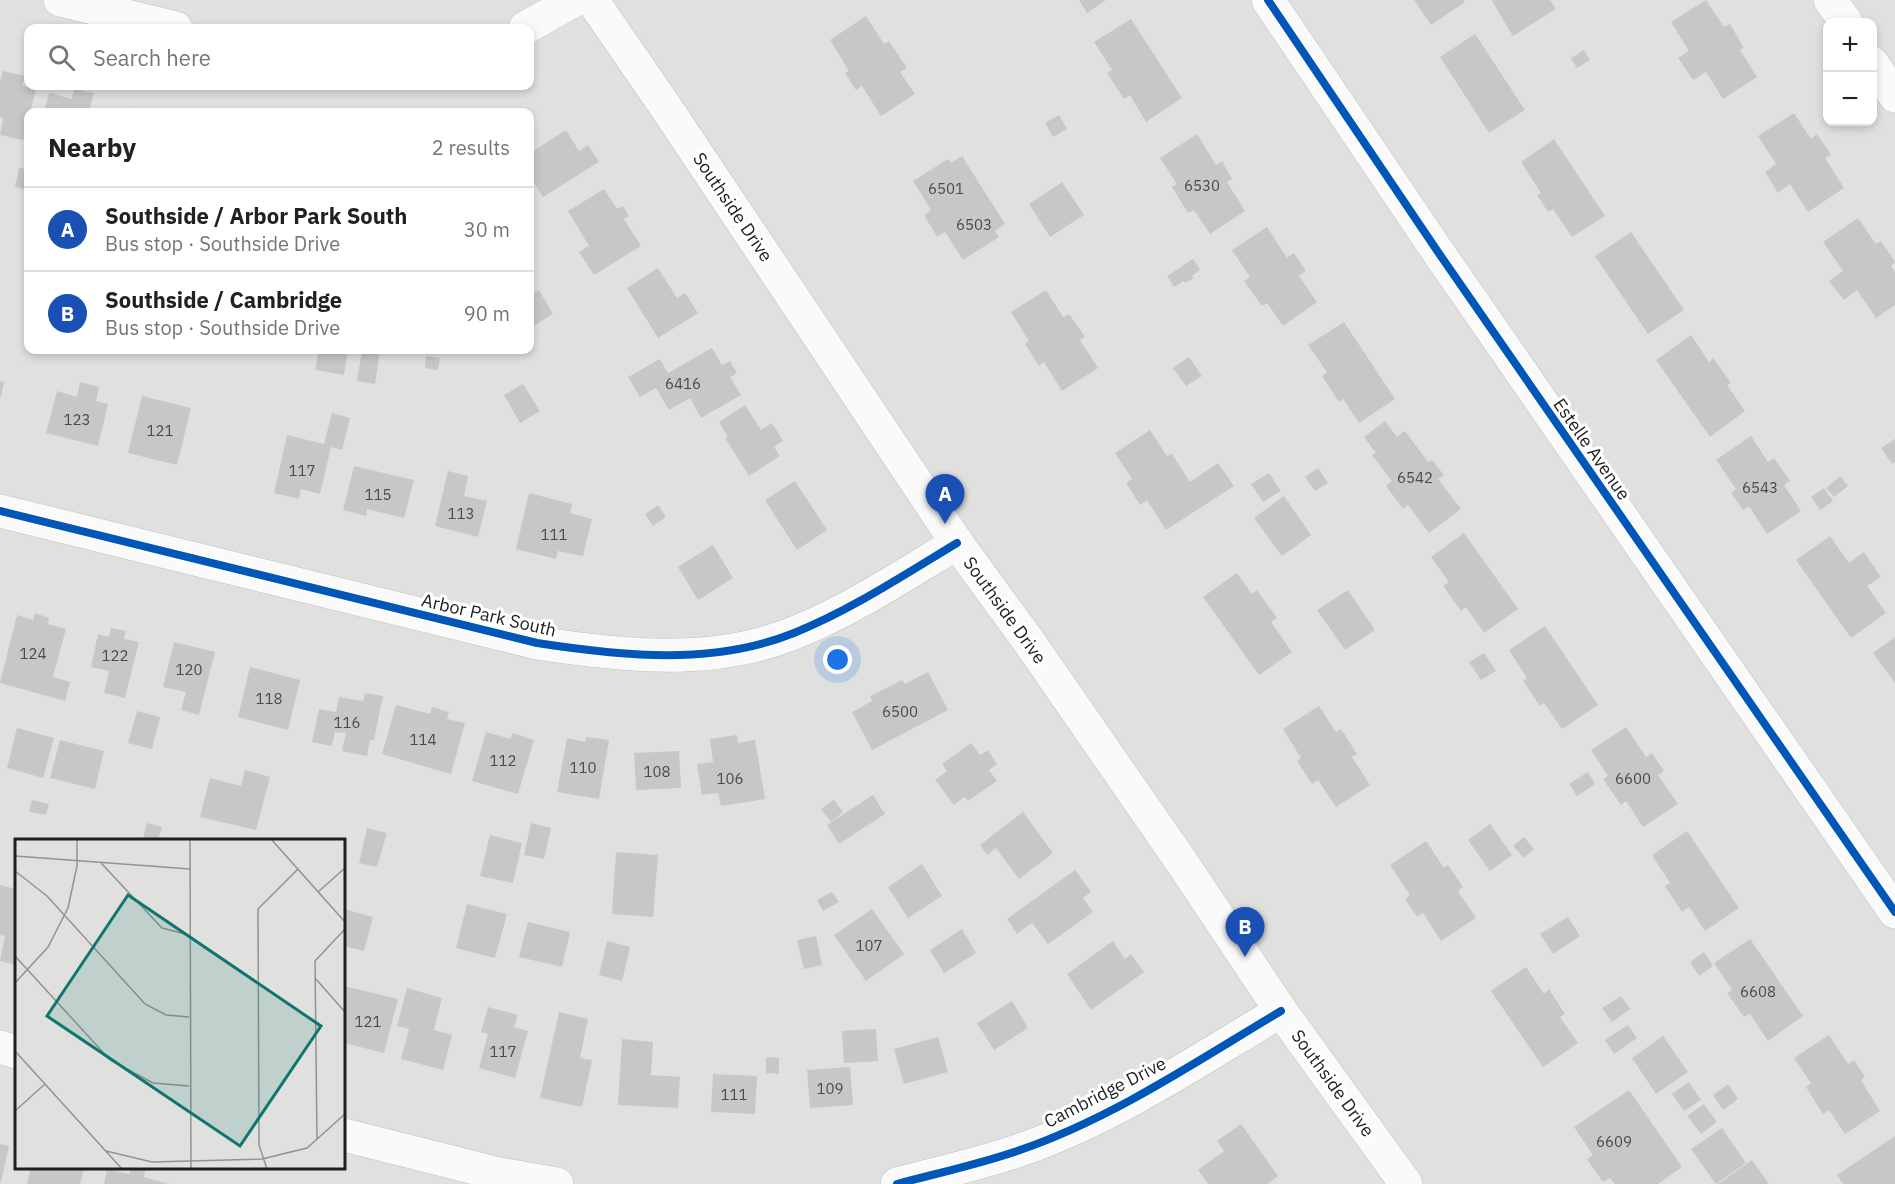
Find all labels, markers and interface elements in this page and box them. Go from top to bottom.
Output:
map controls [1823,18,1877,126]
button: + [1823,18,1877,72]
search box [24,24,534,90]
icon: search [45,41,78,74]
text: Search here [93,43,211,72]
button: − [1823,72,1877,126]
text: Nearby [48,130,136,164]
text: 2 results [432,134,510,161]
street label: Southside Drive [688,148,778,266]
house number: 6530 [1184,176,1220,195]
house number: 6501 [928,179,964,198]
text: Southside / Arbor Park South [105,201,407,230]
house number: 6503 [956,215,992,234]
text: A [61,216,74,243]
text: 30 m [464,216,510,243]
text: Bus stop · Southside Drive [105,230,340,257]
text: Southside / Cambridge [105,285,342,314]
text: B [61,300,74,327]
text: 90 m [464,300,510,327]
text: Bus stop · Southside Drive [105,314,340,341]
house number: 6416 [665,374,701,393]
street label: Estelle Avenue [1548,394,1636,505]
house number: 123 [63,410,91,429]
house number: 121 [146,421,174,440]
house number: 117 [288,461,316,480]
house number: 6542 [1397,468,1433,487]
pin: A [926,474,964,524]
house number: 6543 [1742,478,1778,497]
house number: 115 [364,485,392,504]
house number: 113 [447,504,475,523]
house number: 111 [540,525,568,544]
street label: Southside Drive [958,552,1052,668]
street label: Arbor Park South [419,588,559,642]
house number: 124 [19,644,47,663]
your location [823,645,852,674]
house number: 122 [101,646,129,665]
house number: 120 [175,660,203,679]
house number: 118 [255,689,283,708]
house number: 6500 [882,702,918,721]
house number: 116 [333,713,361,732]
house number: 114 [409,730,437,749]
house number: 112 [489,751,517,770]
house number: 110 [569,758,597,777]
house number: 108 [643,762,671,781]
house number: 106 [716,769,744,788]
house number: 6600 [1615,769,1651,788]
inset map [15,839,345,1169]
pin: B [1226,908,1264,957]
house number: 107 [855,936,883,955]
house number: 6608 [1740,982,1776,1001]
house number: 121 [354,1012,382,1031]
street label: Southside Drive [1286,1025,1380,1141]
house number: 117 [489,1042,517,1061]
street label: Cambridge Drive [1040,1051,1170,1133]
house number: 109 [816,1079,844,1098]
house number: 111 [720,1085,748,1104]
house number: 6609 [1596,1132,1632,1151]

